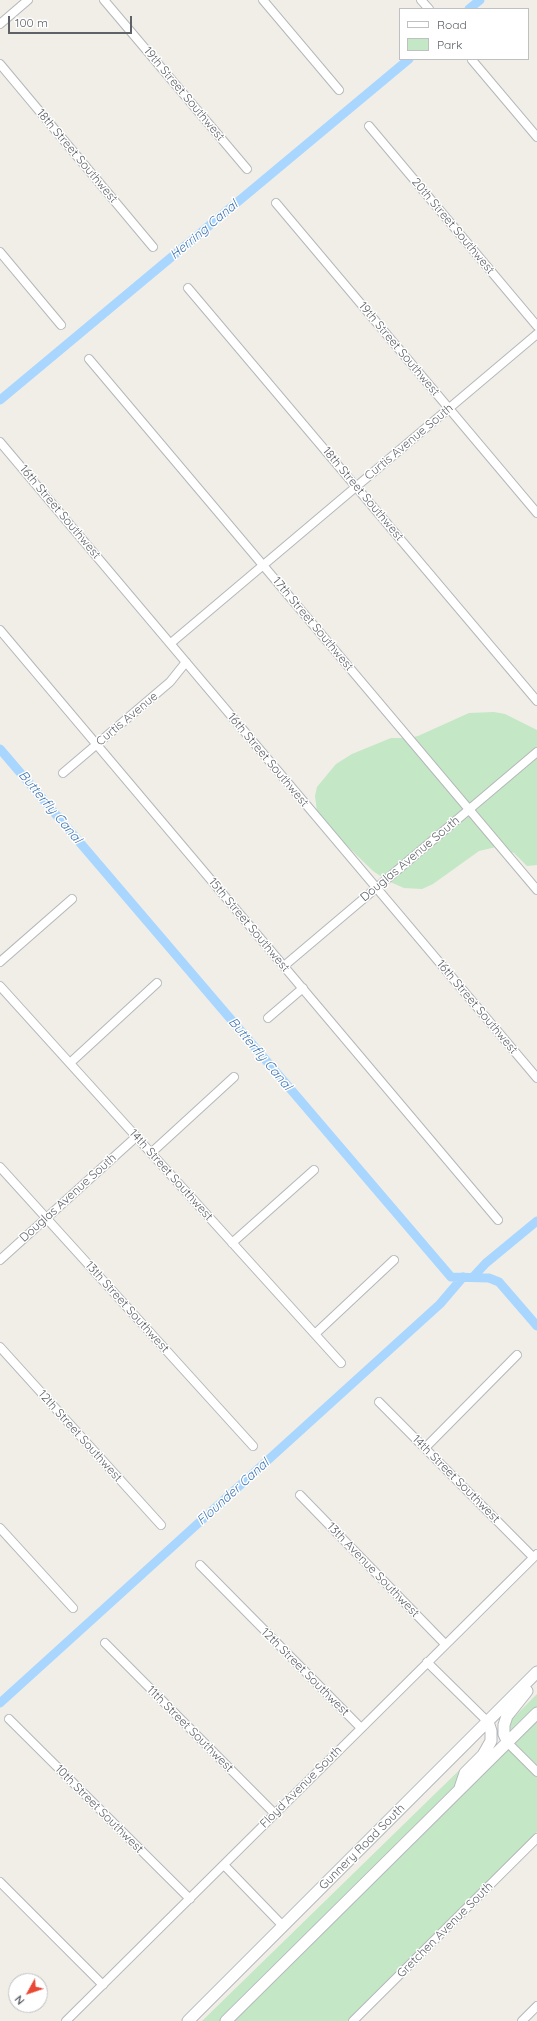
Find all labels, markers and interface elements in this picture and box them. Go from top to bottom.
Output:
scale bar [10,8,134,34]
legend [399,8,529,60]
text: 100 m [15,15,48,30]
text: Road [437,17,467,32]
text: Park [437,37,462,52]
street label: 19th Street Southwest [140,44,228,144]
street label: 18th Street Southwest [33,106,121,206]
street label: 20th Street Southwest [409,175,497,277]
water label: Herring Canal [167,197,241,263]
street label: 19th Street Southwest [355,299,443,399]
street label: Curtis Avenue South [362,401,456,483]
street label: 18th Street Southwest [319,444,407,544]
street label: 16th Street Southwest [16,462,104,562]
street label: 17th Street Southwest [270,574,356,674]
street label: Curtis Avenue [93,689,161,749]
street label: 16th Street Southwest [224,710,312,810]
water label: Butterfly Canal [15,767,85,847]
street label: Douglas Avenue South [357,813,463,905]
street label: 15th Street Southwest [205,875,293,975]
street label: 16th Street Southwest [433,957,521,1057]
water label: Butterfly Canal [225,1014,295,1094]
street label: 14th Street Southwest [126,1126,216,1224]
street label: Douglas Avenue South [17,1151,119,1245]
street label: 13th Street Southwest [82,1258,172,1356]
street label: 12th Street Southwest [35,1387,125,1485]
street label: 14th Street Southwest [409,1432,503,1526]
water label: Flounder Canal [194,1456,272,1528]
street label: 13th Avenue Southwest [324,1520,422,1620]
street label: 12th Street Southwest [258,1625,352,1719]
street label: 11th Street Southwest [144,1683,236,1775]
street label: Floyd Avenue South [257,1743,345,1831]
street label: 10th Street Southwest [52,1762,146,1856]
street label: Gunnery Road South [316,1801,408,1893]
street label: Gretchen Avenue South [394,1879,496,1981]
north arrow [8,1973,48,2013]
text: N [12,1992,28,2008]

